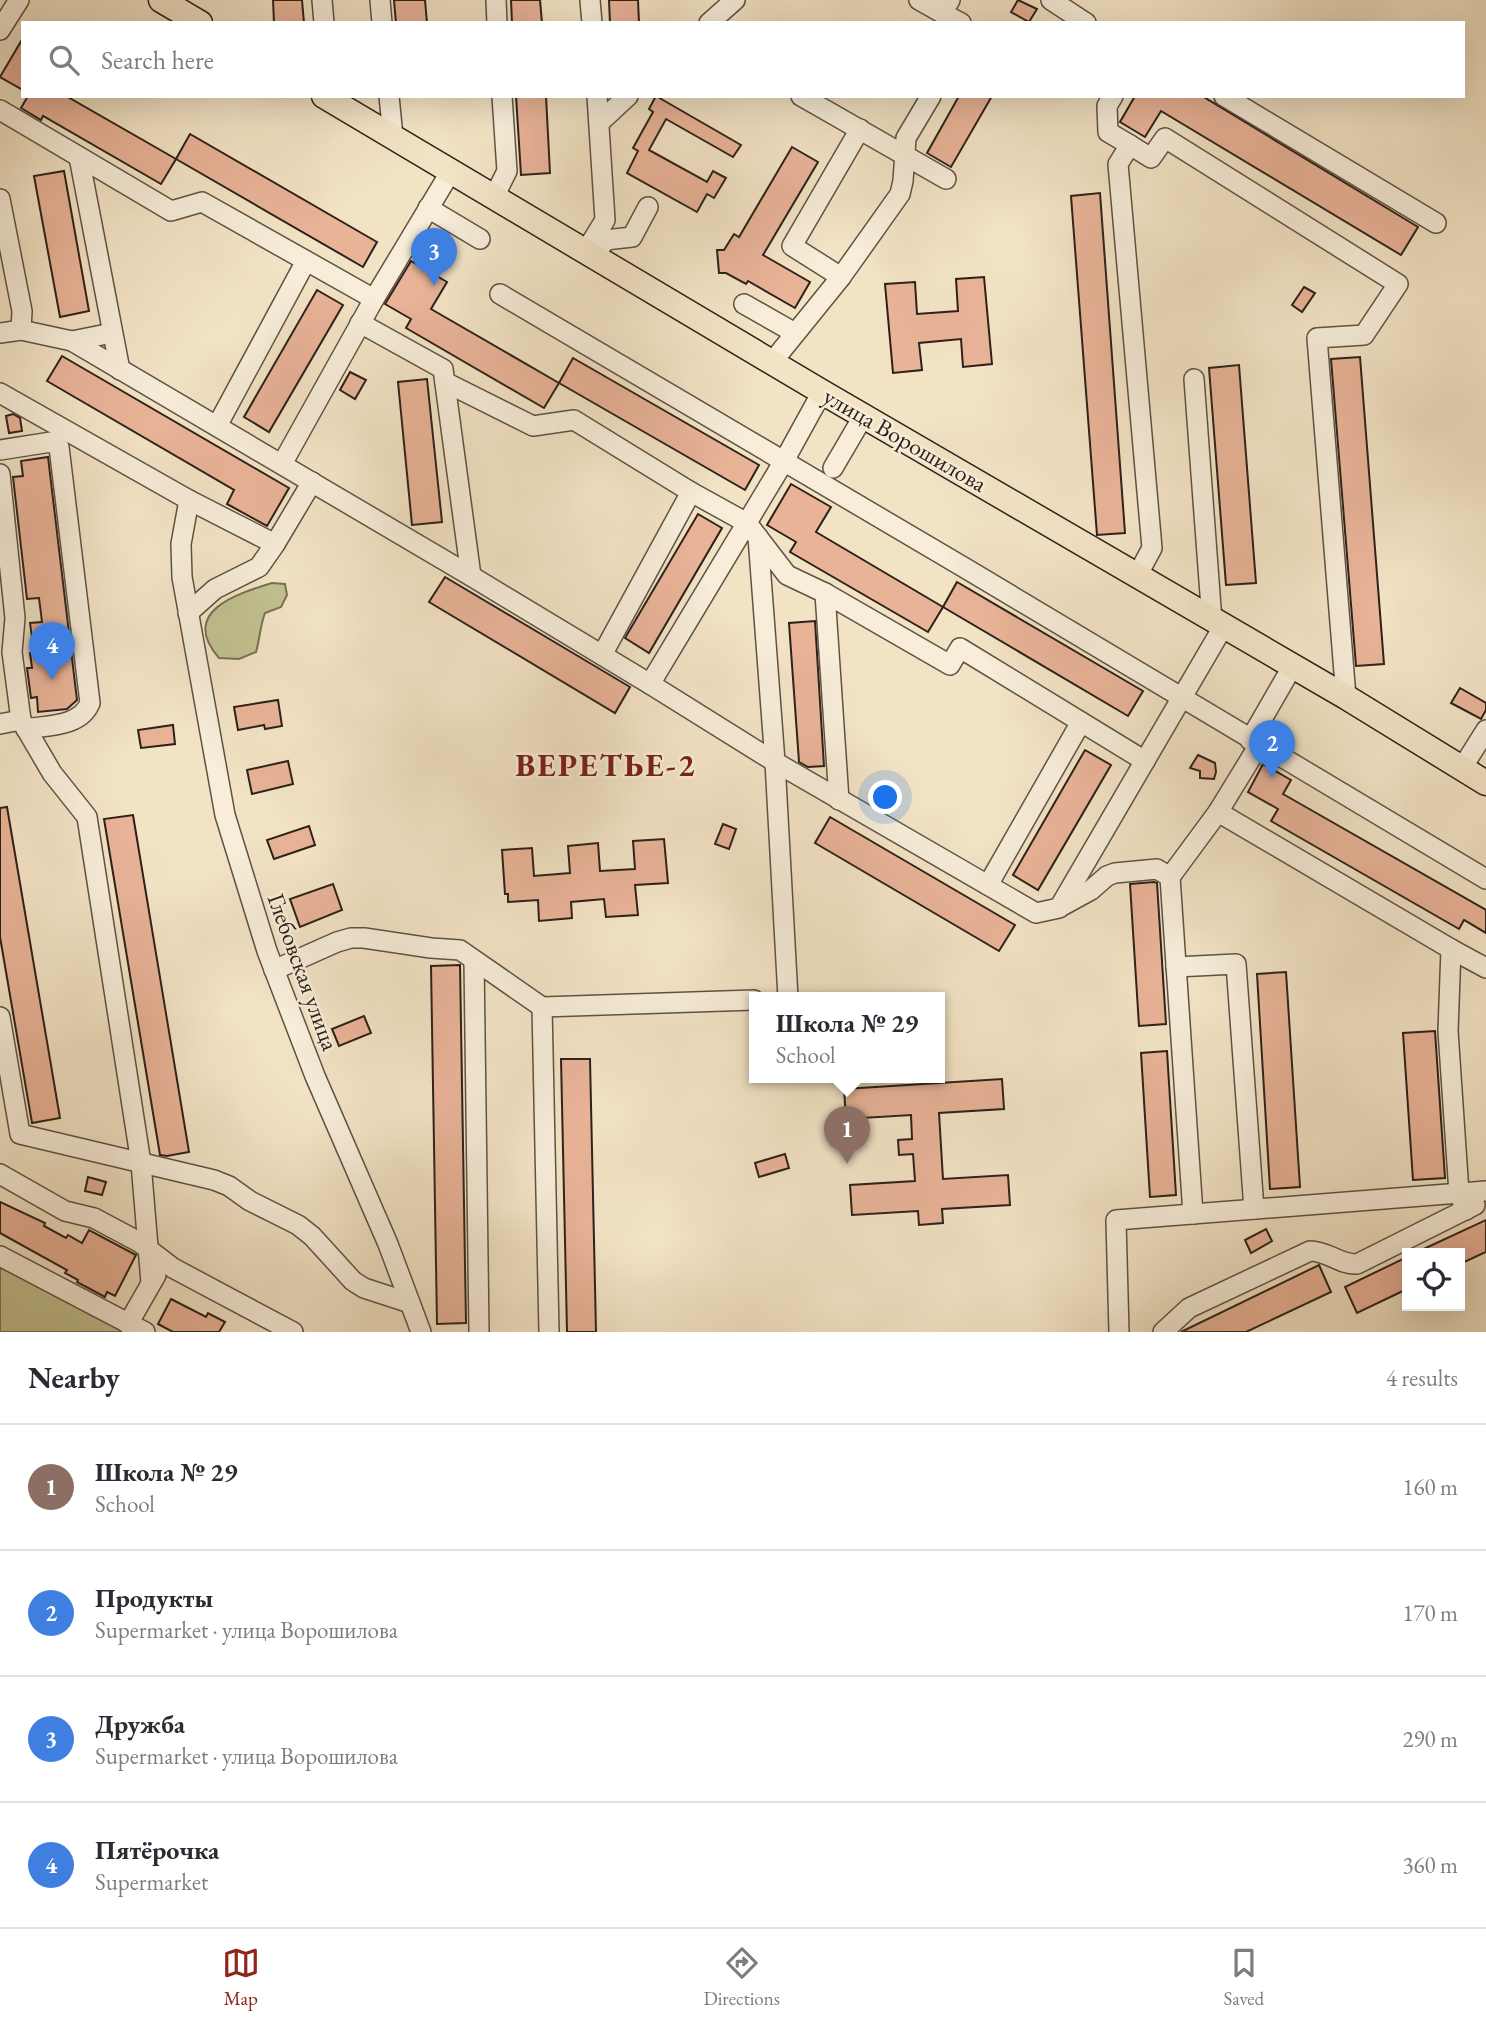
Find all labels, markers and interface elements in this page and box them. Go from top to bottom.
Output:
search box [21,21,1465,98]
icon: search [45,41,83,79]
text: Search here [101,43,214,77]
pin: 3 [411,228,457,286]
street label: улица Ворошилова [818,380,993,499]
pin: 4 [29,622,75,680]
pin: 2 [1249,720,1295,778]
district label: ВЕРЕТЬЕ-2 [515,744,697,786]
your location [868,780,902,814]
street label: Глебовская улица [261,889,346,1055]
popup [749,992,945,1083]
text: Школа № 29 [776,1006,918,1040]
text: School [776,1040,836,1070]
pin: 1 [824,1106,870,1164]
map controls [1402,1248,1465,1311]
button: locate [1402,1248,1465,1311]
text: Nearby [28,1358,120,1397]
text: 4 results [1386,1363,1458,1393]
text: Школа № 29 [95,1455,238,1489]
text: 1 [45,1472,57,1502]
text: 160 m [1402,1472,1458,1502]
text: School [95,1489,155,1519]
text: Продукты [95,1581,213,1615]
text: 2 [45,1598,57,1628]
text: 170 m [1402,1598,1458,1628]
text: Supermarket · улица Ворошилова [95,1615,398,1645]
text: Дружба [95,1707,185,1741]
text: 3 [45,1724,57,1754]
text: 290 m [1402,1724,1458,1754]
text: Supermarket · улица Ворошилова [95,1741,398,1771]
text: Пятёрочка [95,1833,219,1867]
text: 4 [45,1850,57,1880]
text: 360 m [1402,1850,1458,1880]
text: Supermarket [95,1867,208,1897]
tab: Map [222,1944,260,2011]
tab: Directions [703,1944,780,2011]
tab: Saved [1223,1944,1264,2011]

